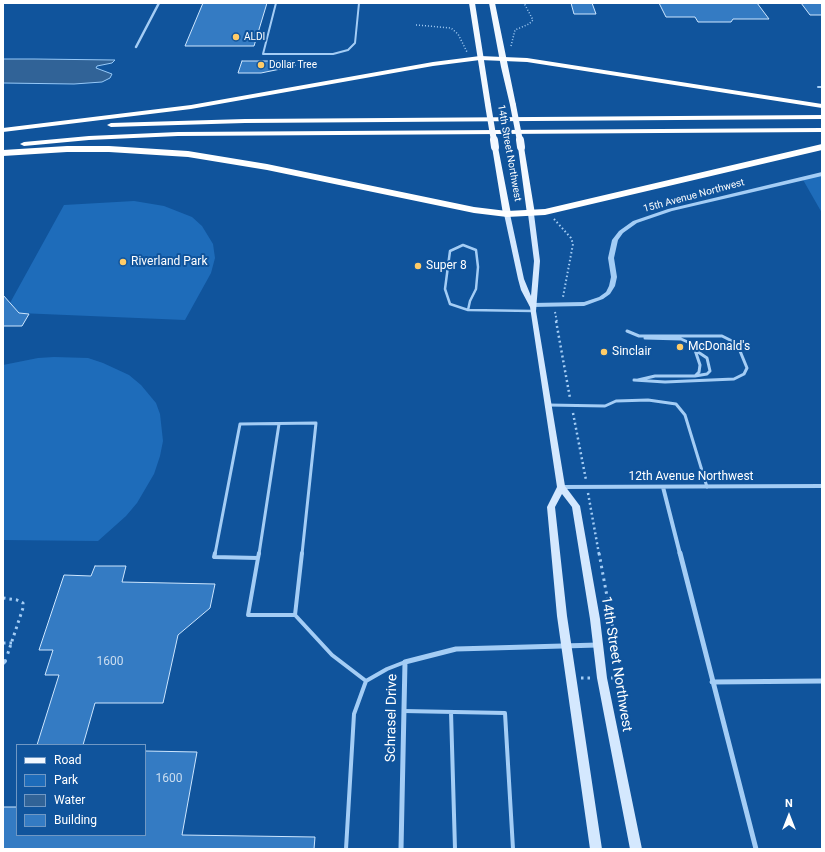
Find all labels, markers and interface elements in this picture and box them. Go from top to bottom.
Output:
place label: ALDI [244,31,265,43]
marker: ALDI [231,32,241,42]
place label: Dollar Tree [269,59,317,71]
marker: Dollar Tree [256,60,266,70]
street label: 14th Street Northwest [495,104,523,202]
street label: 15th Avenue Northwest [642,177,746,215]
place label: Riverland Park [131,255,207,269]
marker: Riverland Park [118,257,128,267]
place label: Super 8 [426,259,467,273]
marker: Super 8 [413,261,423,271]
place label: McDonald's [688,340,750,354]
marker: McDonald's [675,342,685,352]
place label: Sinclair [612,345,651,359]
marker: Sinclair [599,347,609,357]
street label: 12th Avenue Northwest [628,470,754,484]
street label: 14th Street Northwest [597,595,635,733]
house number: 1600 [97,655,123,669]
street label: Schrasel Drive [383,674,401,762]
legend [16,744,146,836]
text: Road [54,753,82,767]
house number: 1600 [156,772,182,786]
text: Park [54,773,78,787]
text: Water [54,793,85,807]
north arrow [769,796,809,836]
text: N [785,797,793,810]
text: Building [54,813,97,827]

